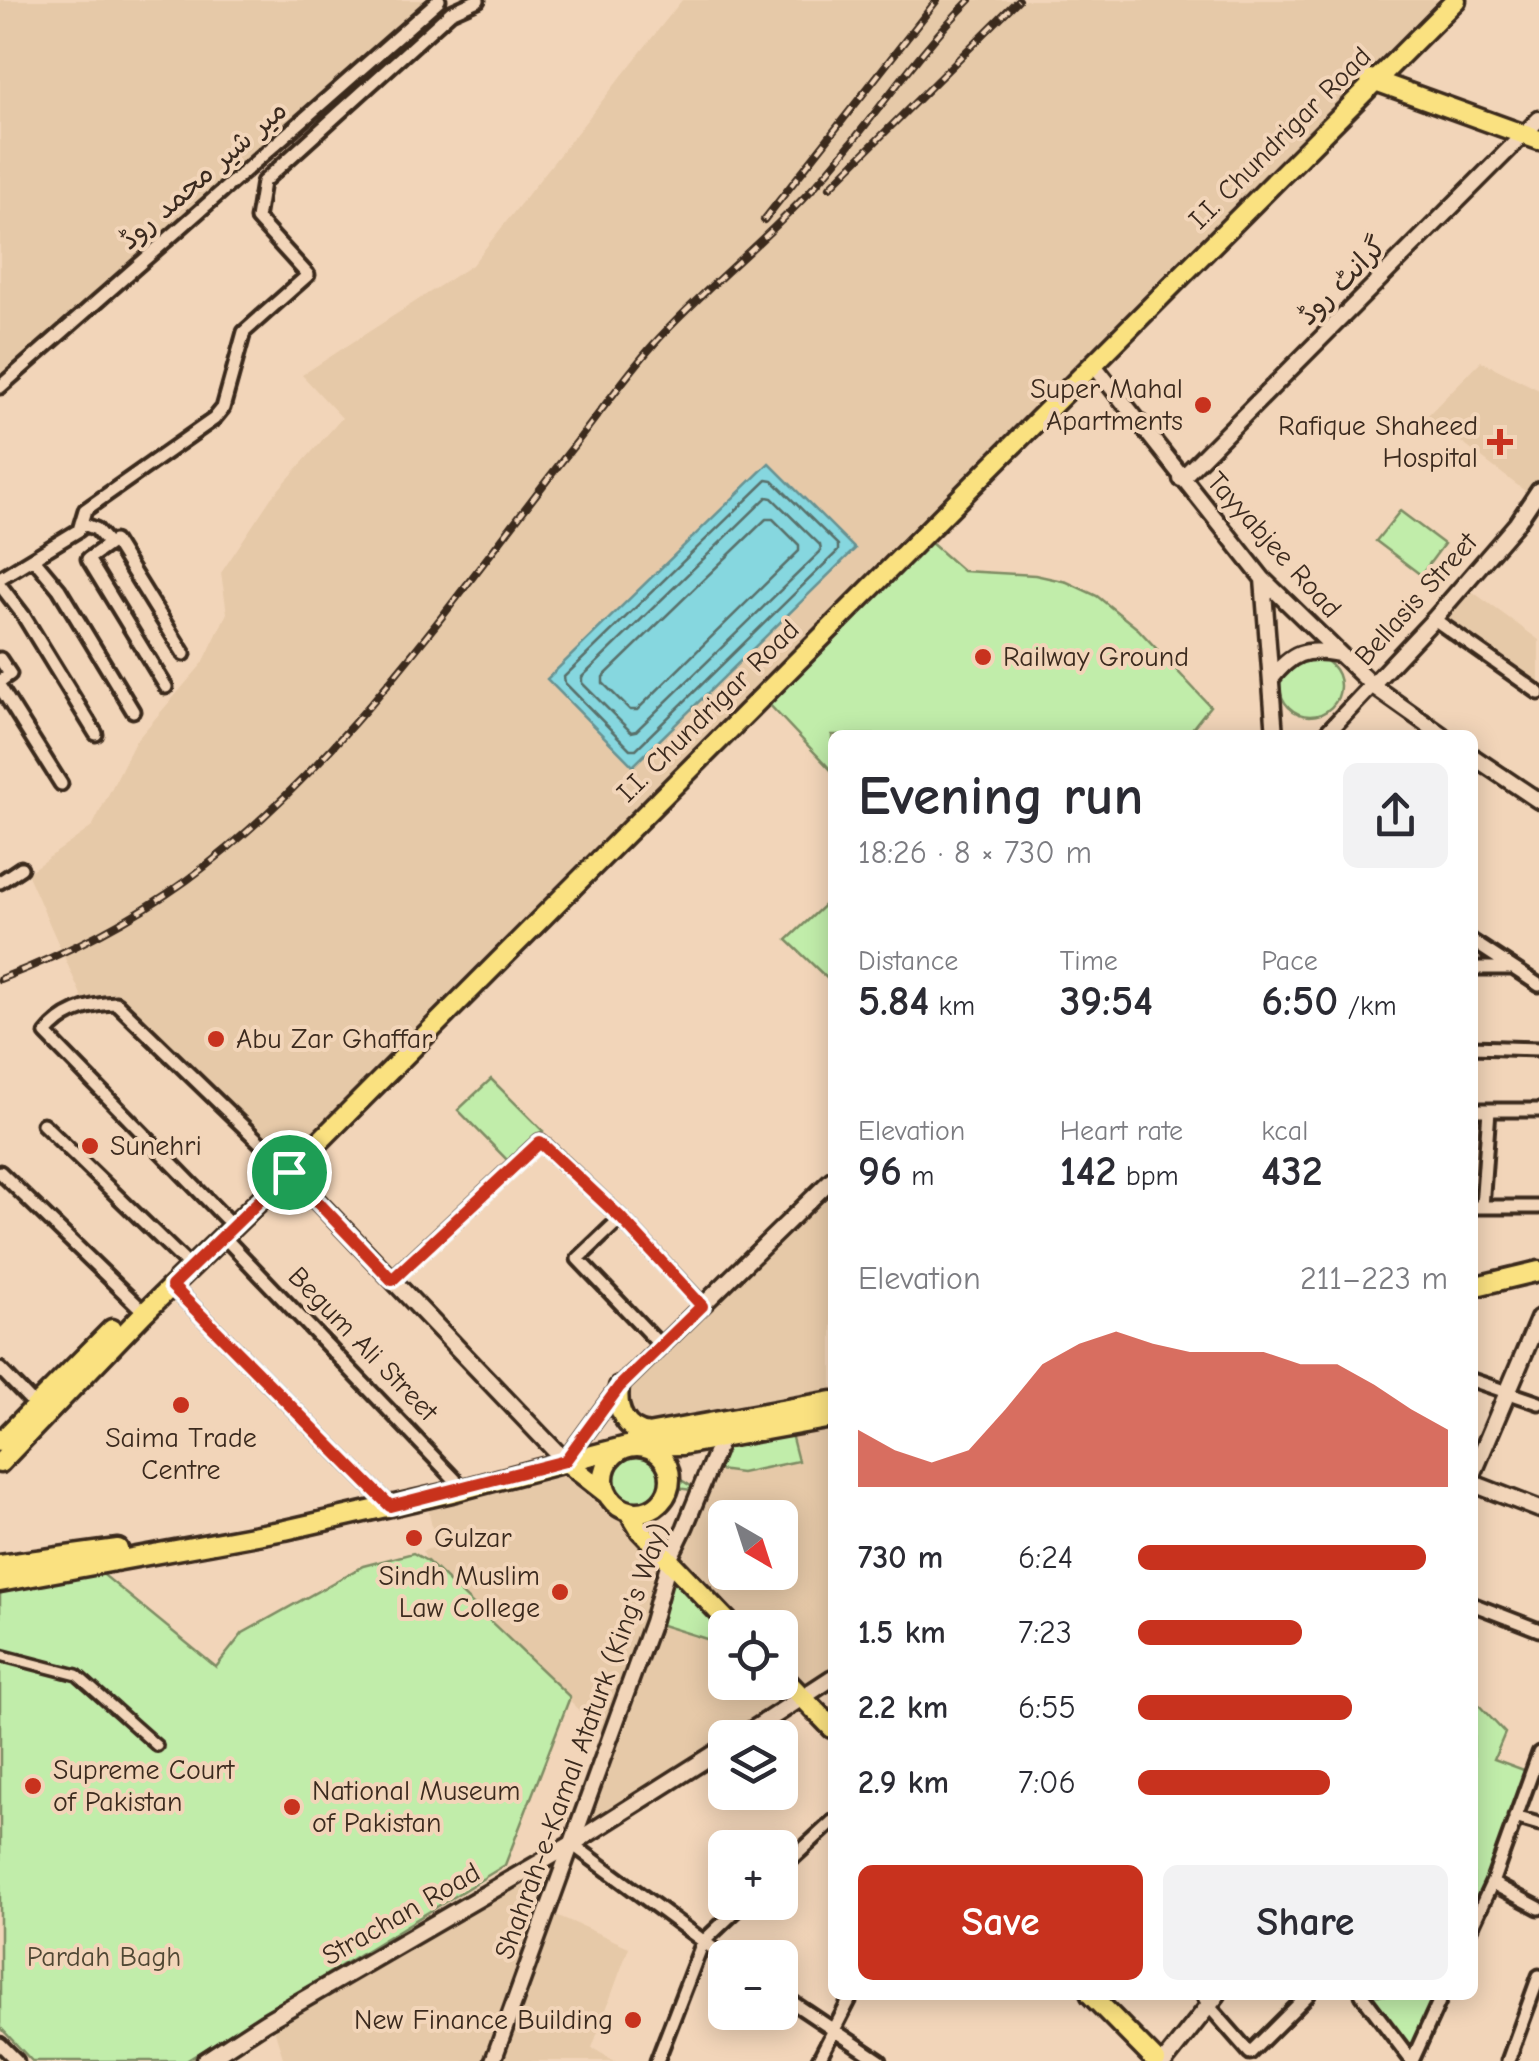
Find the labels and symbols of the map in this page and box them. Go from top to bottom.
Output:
street label: I.I. Chundrigar Road [1182,40,1378,236]
street label: میر شیر محمد روڈ [113,94,293,256]
street label: گرانٹ روڈ [1290,229,1393,332]
place label: Super Mahal Apartments [1030,373,1183,437]
marker: Super Mahal Apartments [1192,394,1214,416]
place label: Rafique Shaheed Hospital [1278,410,1478,474]
marker: Rafique Shaheed Hospital [1487,429,1513,455]
street label: Tayyabjee Road [1200,466,1348,624]
street label: Bellasis Street [1348,525,1484,672]
street label: I.I. Chundrigar Road [610,613,806,809]
place label: Railway Ground [1003,641,1189,673]
marker: Railway Ground [972,646,994,668]
place label: Abu Zar Ghaffar [236,1023,432,1055]
marker: Abu Zar Ghaffar [205,1028,227,1050]
place label: Sunehri [110,1130,202,1162]
pin [247,1130,332,1215]
marker: Sunehri [79,1135,101,1157]
street label: Begum Ali Street [282,1260,445,1428]
marker: Saima Trade Centre [170,1394,192,1416]
place label: Saima Trade Centre [105,1422,257,1486]
north arrow [708,1500,798,1590]
street label: Shahrah-e-Kamal Ataturk (King's Way) [488,1519,676,1963]
place label: Gulzar [434,1522,512,1554]
marker: Gulzar [403,1527,425,1549]
place label: Sindh Muslim Law College [378,1560,540,1624]
marker: Sindh Muslim Law College [549,1581,571,1603]
place label: Supreme Court of Pakistan [53,1754,235,1818]
marker: Supreme Court of Pakistan [22,1775,44,1797]
place label: National Museum of Pakistan [312,1775,520,1839]
marker: National Museum of Pakistan [281,1796,303,1818]
street label: Strachan Road [316,1856,486,1972]
park label: Pardah Bagh [27,1941,181,1973]
place label: New Finance Building [354,2004,613,2036]
marker: New Finance Building [622,2009,644,2031]

